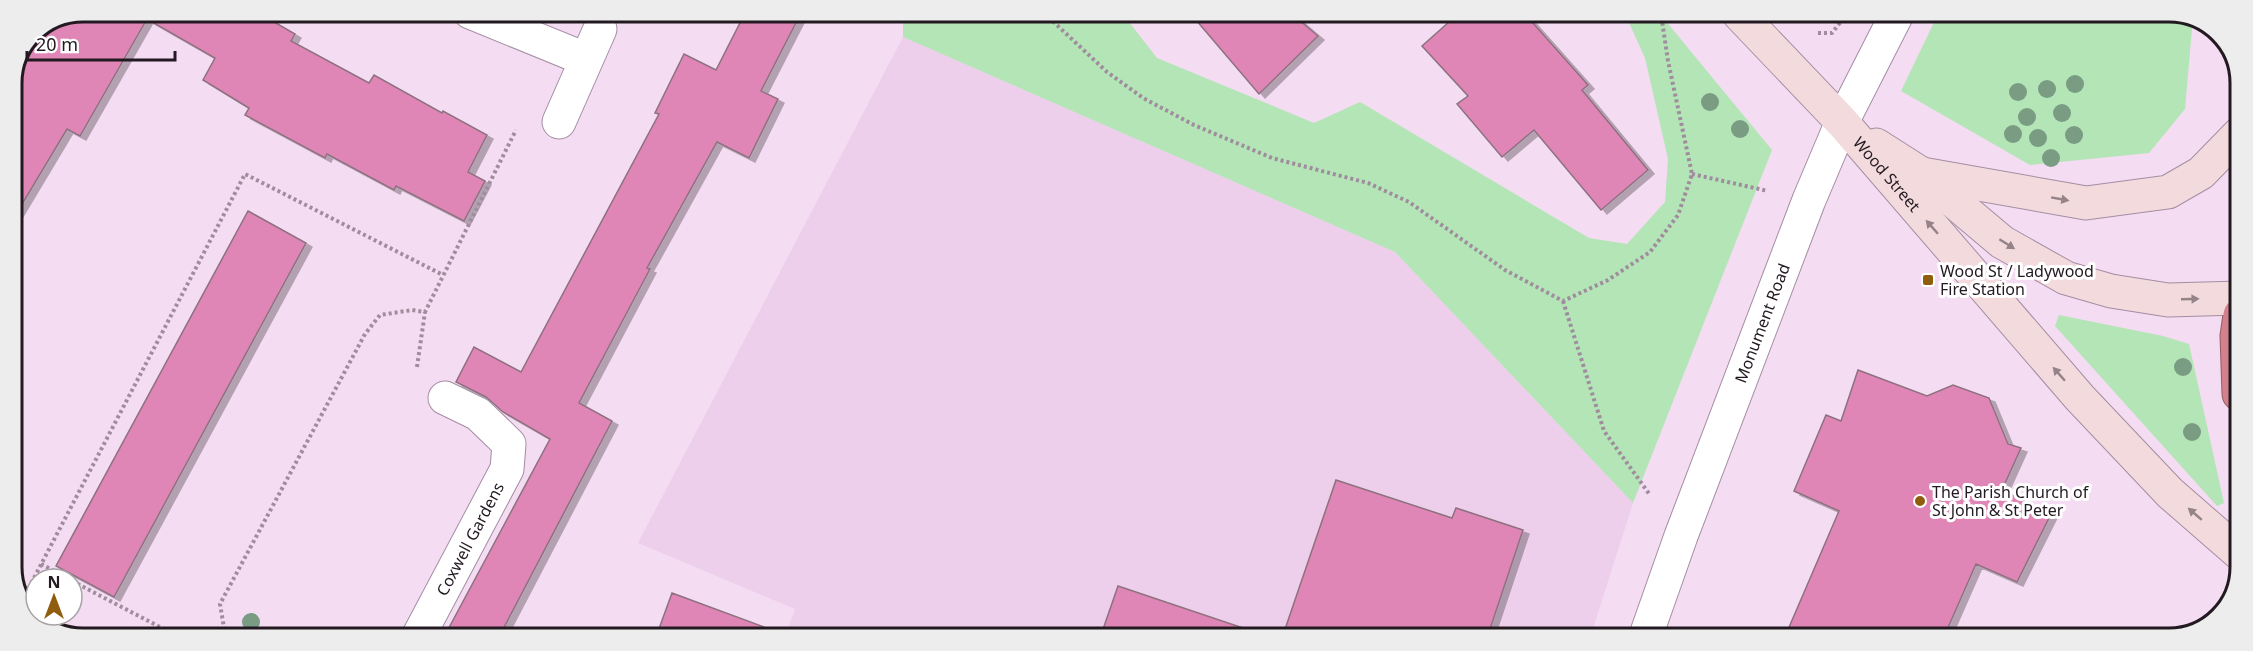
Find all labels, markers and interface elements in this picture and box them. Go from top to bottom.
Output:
scale bar [27,24,176,62]
text: 20 m [36,32,78,56]
street label: Wood Street [1848,132,1926,217]
one-way arrow [2051,194,2070,203]
one-way arrow [1926,220,1939,235]
one-way arrow [1999,238,2015,249]
street label: Monument Road [1729,260,1795,386]
place label: Wood St / Ladywood Fire Station [1940,260,2094,300]
marker: Wood St / Ladywood Fire Station [1921,273,1935,287]
one-way arrow [2181,295,2200,304]
one-way arrow [2053,366,2066,382]
street label: Coxwell Gardens [431,478,509,599]
place label: The Parish Church of St John & St Peter [1932,481,2090,521]
marker: The Parish Church of St John & St Peter [1913,494,1927,508]
one-way arrow [2188,508,2203,521]
north arrow [24,567,84,627]
text: N [47,571,61,593]

